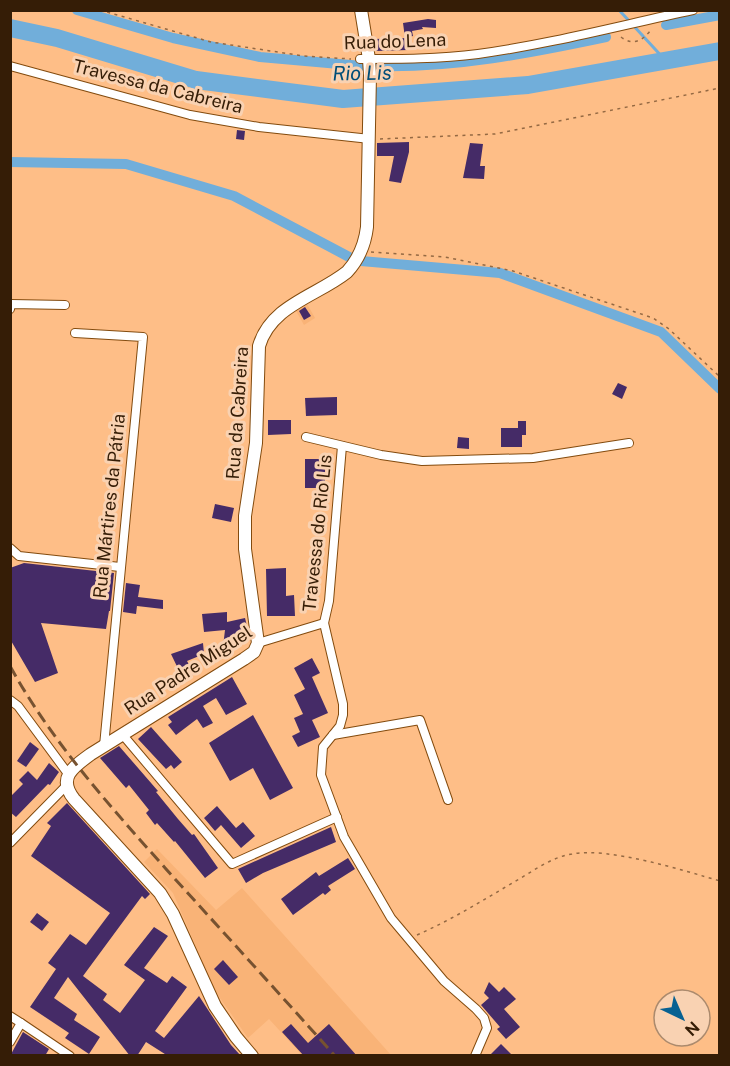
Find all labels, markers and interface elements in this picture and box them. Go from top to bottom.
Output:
street label: Rua do Lena [344,29,446,53]
street label: Travessa da Cabreira [71,55,245,117]
water label: Rio Lis [332,60,392,86]
street label: Rua da Cabreira [222,346,252,480]
street label: Rua Mártires da Pátria [89,413,129,599]
street label: Travessa do Rio Lis [298,453,336,613]
street label: Rua Padre Miguel [120,621,256,719]
north arrow [652,988,712,1048]
text: N [681,1017,703,1040]

